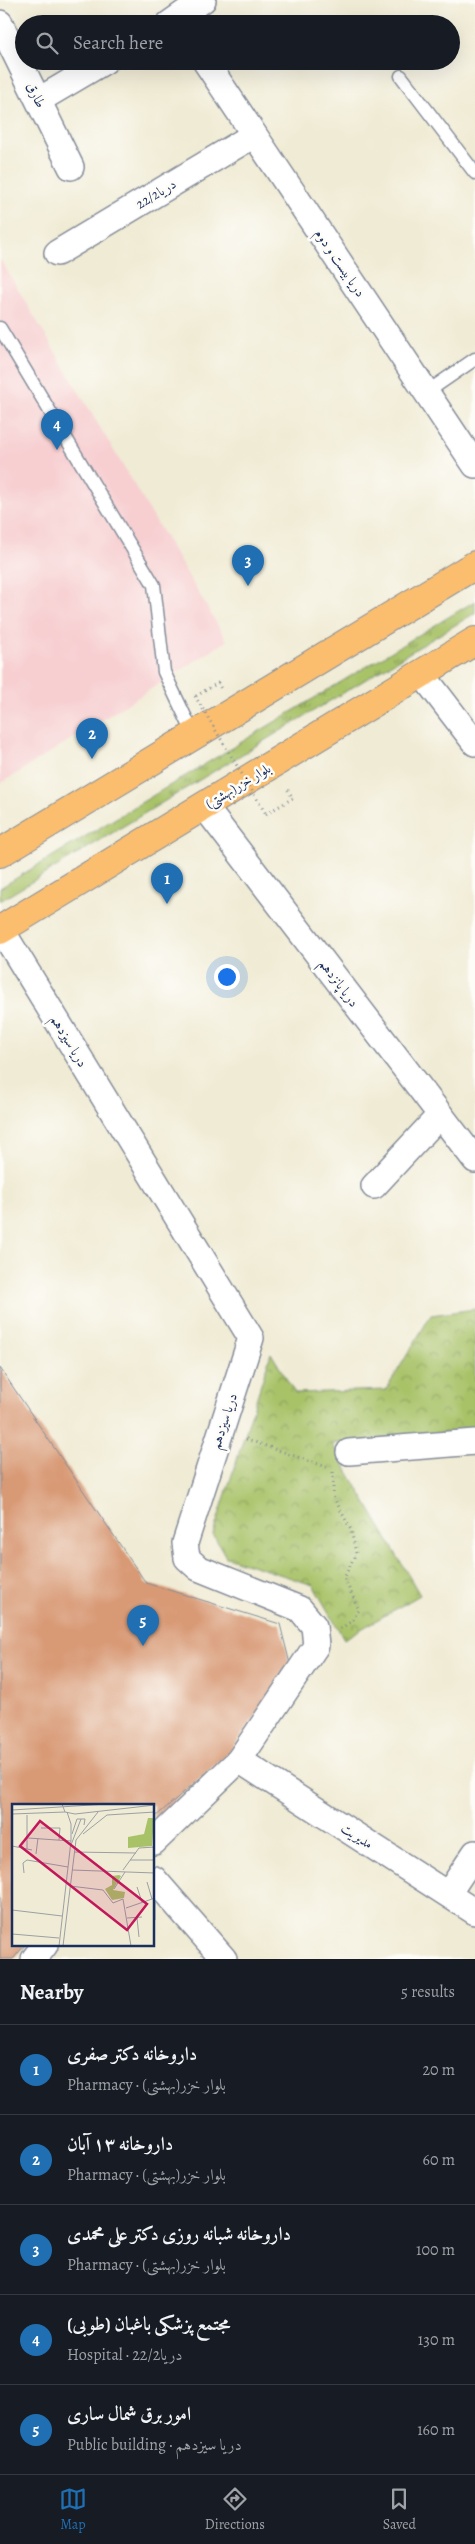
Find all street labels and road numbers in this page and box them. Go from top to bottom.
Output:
street label: طارق [22,79,50,111]
street label: دریا22/2 [132,175,180,213]
street label: دریا بیست و دوم [308,225,370,303]
street label: بلوار خزر(بهشتی) [202,759,275,813]
street label: دریا پانزدهم [311,955,363,1013]
street label: دریا سیزدهم [43,1011,92,1073]
street label: دریا سیزدهم [206,1391,246,1453]
street label: مدیریت [337,1819,377,1853]

